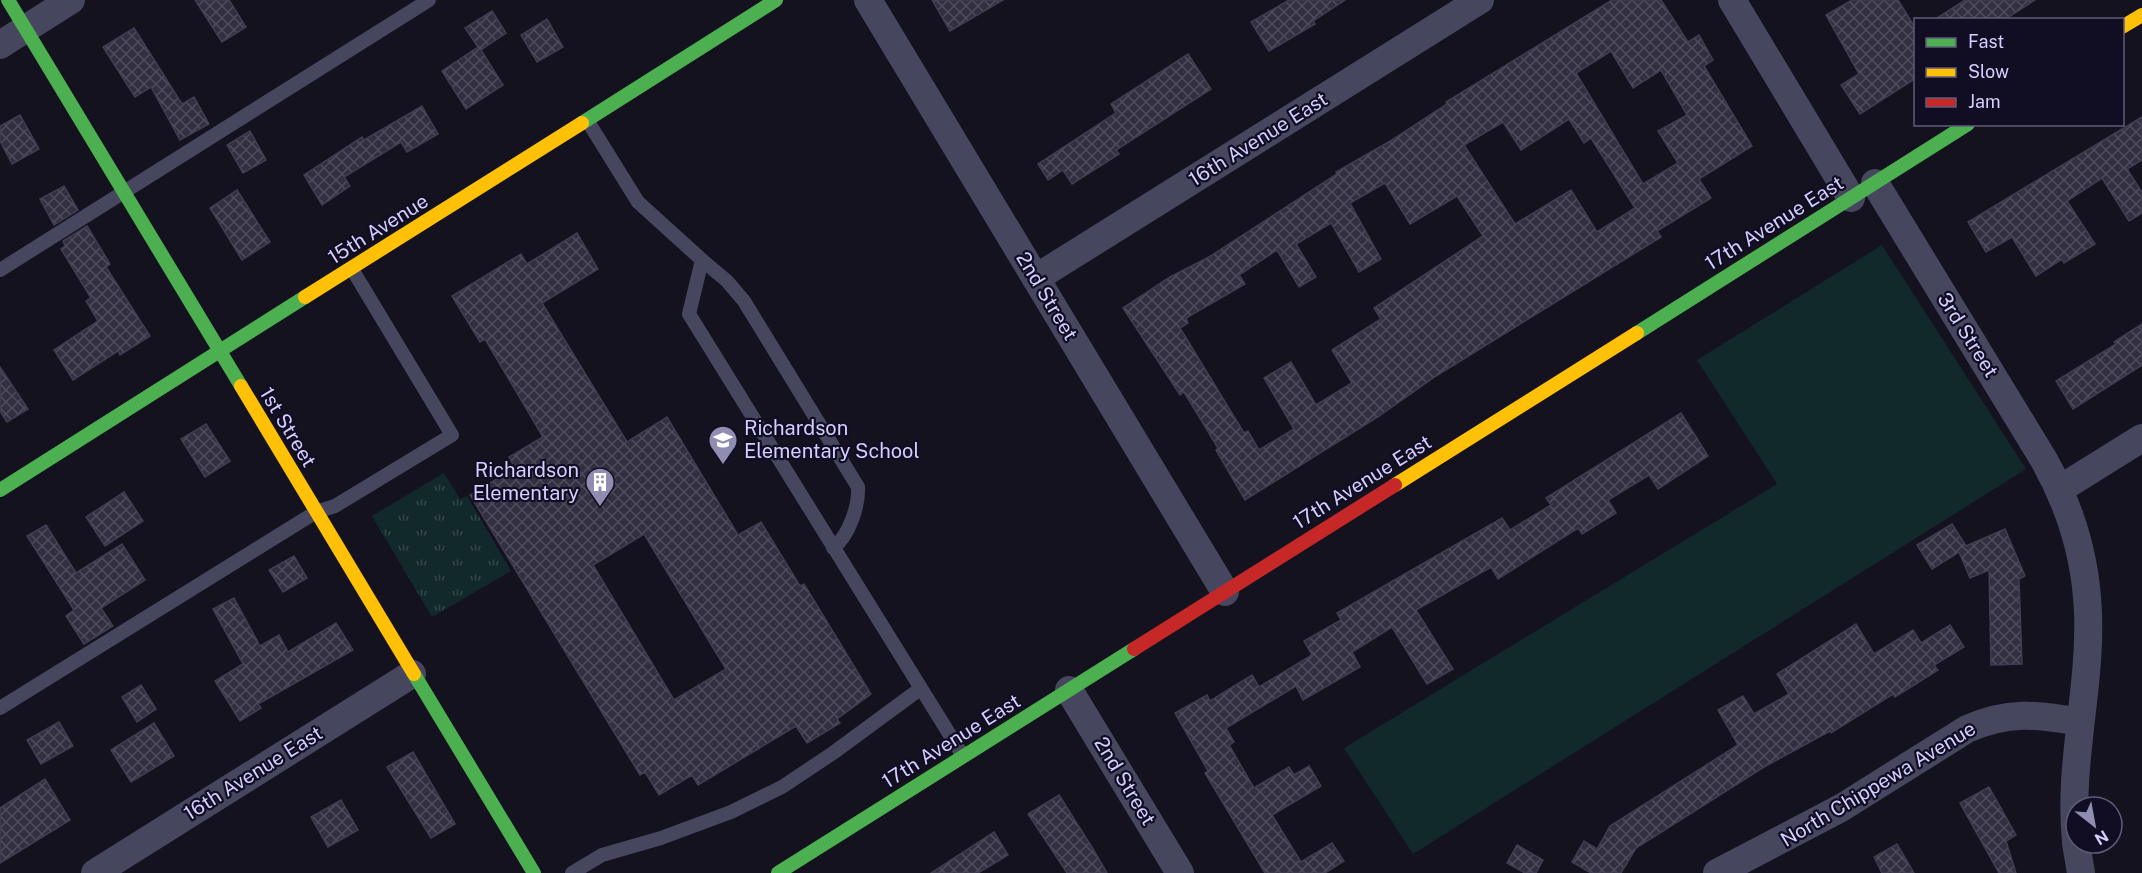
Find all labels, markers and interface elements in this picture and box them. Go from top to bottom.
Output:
legend [1914,18,2124,126]
text: Fast [1968,31,2004,52]
text: Slow [1968,61,2009,82]
street label: 16th Avenue East [1184,87,1332,191]
text: Jam [1968,91,2001,112]
street label: 17th Avenue East [1700,171,1848,275]
street label: 15th Avenue [323,189,433,269]
street label: 2nd Street [1011,248,1083,344]
street label: 3rd Street [1933,288,2003,382]
street label: 1st Street [255,383,321,471]
place label: Richardson Elementary School [744,416,919,463]
school or university icon: Richardson Elementary School [707,424,739,466]
street label: 17th Avenue East [1288,430,1436,534]
place label: Richardson Elementary [473,458,579,505]
building icon: Richardson Elementary [584,466,616,508]
street label: 17th Avenue East [877,689,1025,793]
street label: North Chippewa Avenue [1776,716,1980,852]
street label: 16th Avenue East [179,721,327,825]
street label: 2nd Street [1089,733,1161,829]
north arrow [2064,795,2124,855]
text: N [2091,826,2112,849]

